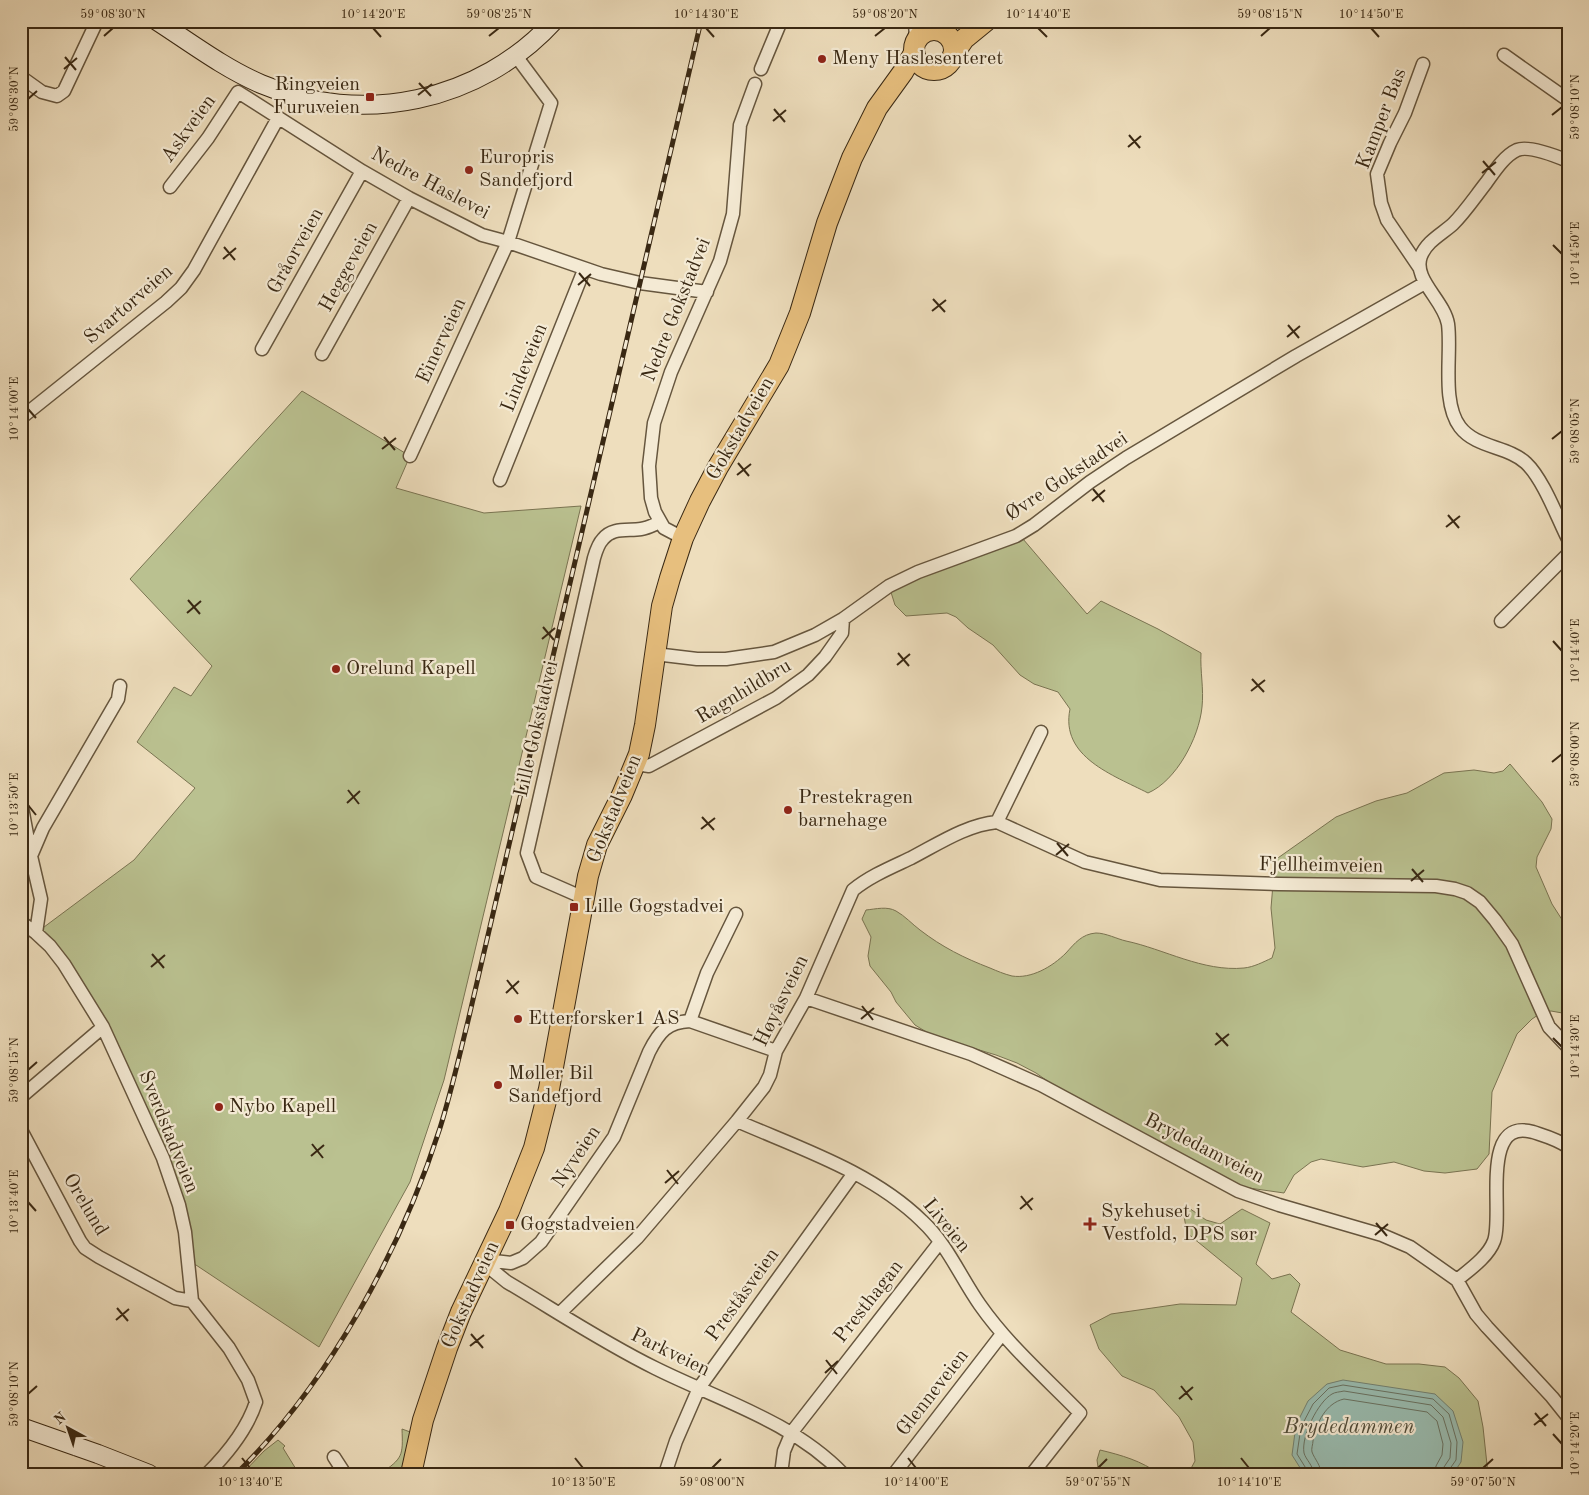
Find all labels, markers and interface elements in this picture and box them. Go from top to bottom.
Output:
text: 59°08'30"N [80,8,146,21]
text: 59°08'25"N [466,8,532,21]
text: 59°08'20"N [852,8,918,21]
text: 59°08'15"N [1237,8,1303,21]
text: 10°14'50"E [1339,8,1403,21]
text: 10°14'20"E [341,9,405,21]
text: 10°14'30"E [674,9,738,21]
text: 10°14'40"E [1006,9,1070,21]
place label: Meny Haslesenteret [832,49,1003,69]
marker: Meny Haslesenteret [816,53,828,65]
text: 59°08'30"N [8,66,21,132]
street label: Kamper Bas [1354,66,1410,172]
text: 59°08'10"N [1569,74,1582,140]
place label: Ringveien Furuveien [273,75,360,118]
street label: Askveien [158,91,220,167]
marker: Ringveien Furuveien [364,91,376,103]
street label: Nedre Haslevei [367,144,493,224]
place label: Europris Sandefjord [479,148,573,191]
marker: Europris Sandefjord [463,164,475,176]
street label: Gråorveien [264,205,328,297]
street label: Heggeveien [316,218,382,316]
text: 10°14'50"E [1569,222,1582,286]
street label: Nedre Gokstadvei [639,235,715,385]
street label: Svartorveien [81,261,177,349]
street label: Einerveien [414,295,471,387]
street label: Lindeveien [498,321,552,415]
street label: Gokstadveien [704,374,778,484]
text: 10°14'00"E [9,377,21,441]
text: 59°08'05"N [1569,398,1582,464]
street label: Øvre Gokstadvei [1002,429,1132,525]
text: 10°14'40"E [1570,619,1582,683]
street label: Ragnhildbru [693,656,795,728]
place label: Orelund Kapell [346,659,476,679]
street label: Lille Gokstadvei [512,659,562,799]
marker: Orelund Kapell [330,663,342,675]
text: 59°08'00"N [1569,721,1582,787]
street label: Gokstadveien [584,752,646,866]
text: 10°13'50"E [8,773,21,837]
place label: Prestekragen barnehage [798,788,913,831]
marker: Prestekragen barnehage [782,804,794,816]
street label: Fjellheimveien [1258,855,1384,877]
place label: Lille Gogstadvei [584,897,724,917]
marker: Lille Gogstadvei [568,901,580,913]
street label: Høyåsveien [751,952,813,1050]
place label: Etterforsker1 AS [528,1009,679,1029]
marker: Etterforsker1 AS [512,1013,524,1025]
text: 10°14'30"E [1570,1015,1582,1079]
text: 59°08'15"N [8,1037,21,1103]
place label: Møller Bil Sandefjord [508,1064,602,1107]
street label: Sverdstadveien [134,1068,202,1196]
marker: Møller Bil Sandefjord [492,1079,504,1091]
place label: Nybo Kapell [229,1097,336,1117]
marker: Nybo Kapell [213,1101,225,1113]
street label: Brydedamveien [1141,1110,1267,1188]
street label: Nyveien [549,1122,605,1192]
text: 10°13'40"E [9,1170,21,1234]
street label: Orelund [59,1170,111,1240]
street label: Liveien [918,1195,974,1257]
place label: Sykehuset i Vestfold, DPS sør [1101,1202,1257,1245]
place label: Gogstadveien [520,1215,636,1235]
marker: Sykehuset i Vestfold, DPS sør [1083,1217,1097,1231]
marker: Gogstadveien [504,1219,516,1231]
street label: Gokstadveien [438,1238,504,1352]
street label: Preståsveien [703,1245,783,1345]
street label: Presthagan [831,1257,907,1347]
street label: Parkveien [627,1325,713,1381]
street label: Glenneveien [893,1346,973,1440]
text: 59°08'10"N [8,1361,21,1427]
north arrow [42,1402,92,1452]
text: N [52,1410,69,1428]
text: 10°14'20"E [1570,1412,1582,1476]
water label: Brydedammen [1283,1417,1414,1438]
text: 10°13'50"E [551,1476,615,1489]
text: 59°08'00"N [679,1476,745,1489]
text: 59°07'55"N [1065,1476,1131,1489]
text: 59°07'50"N [1450,1476,1516,1489]
text: 10°13'40"E [218,1477,282,1489]
text: 10°14'00"E [884,1477,948,1489]
text: 10°14'10"E [1217,1477,1281,1489]

